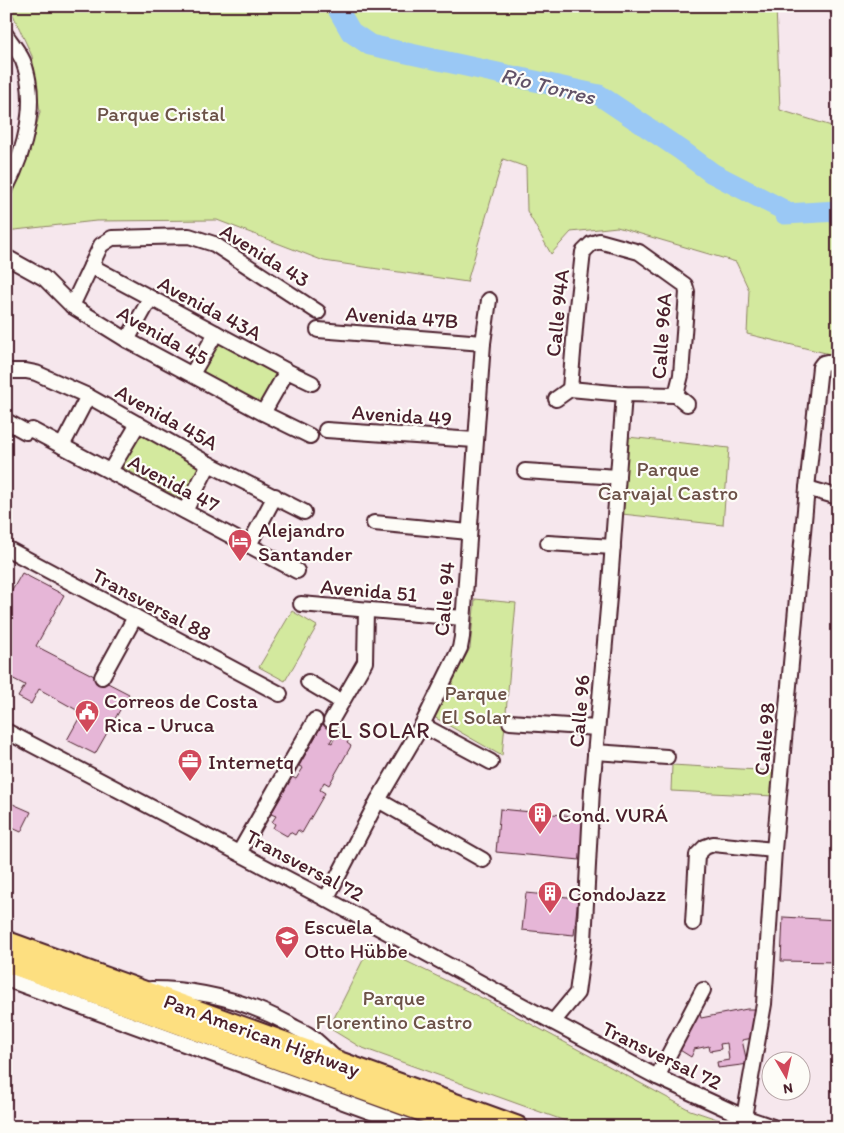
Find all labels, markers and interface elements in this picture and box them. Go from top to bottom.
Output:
water label: Río Torres [498,61,599,111]
park label: Parque Cristal [97,101,225,126]
street label: Avenida 43 [216,218,314,292]
street label: Calle 94A [540,267,574,358]
street label: Avenida 43A [154,270,267,346]
street label: Calle 96A [646,291,677,380]
street label: Avenida 45 [113,300,213,370]
street label: Avenida 47B [345,301,459,333]
street label: Avenida 45A [111,379,223,456]
street label: Avenida 49 [351,399,453,431]
street label: Avenida 47 [124,449,224,517]
park label: Parque Carvajal Castro [598,456,738,505]
place label: Alejandro Santander [258,517,352,566]
hotel icon: Alejandro Santander [227,528,253,562]
street label: Calle 94 [428,560,460,637]
street label: Transversal 88 [88,562,216,646]
street label: Avenida 51 [319,573,419,607]
street label: Calle 96 [563,673,595,749]
park label: Parque El Solar [441,680,511,729]
place label: Correos de Costa Rica - Uruca [104,688,258,737]
public building icon: Correos de Costa Rica - Uruca [74,699,100,733]
street label: Calle 98 [748,701,780,777]
district label: EL SOLAR [328,717,431,744]
office icon: Internetq [177,748,203,782]
place label: Internetq [208,749,294,774]
building icon: Cond. VURÁ [527,801,553,835]
place label: Cond. VURÁ [558,802,668,827]
street label: Transversal 72 [242,823,368,907]
building icon: CondoJazz [537,880,563,914]
place label: CondoJazz [568,881,666,906]
place label: Escuela Otto Hübbe [304,914,408,963]
school or university icon: Escuela Otto Hübbe [274,925,300,959]
park label: Parque Florentino Castro [316,985,472,1034]
street label: Pan American Highway [161,988,363,1082]
street label: Transversal 72 [598,1015,726,1095]
north arrow [762,1050,812,1100]
text: N [782,1079,794,1097]

